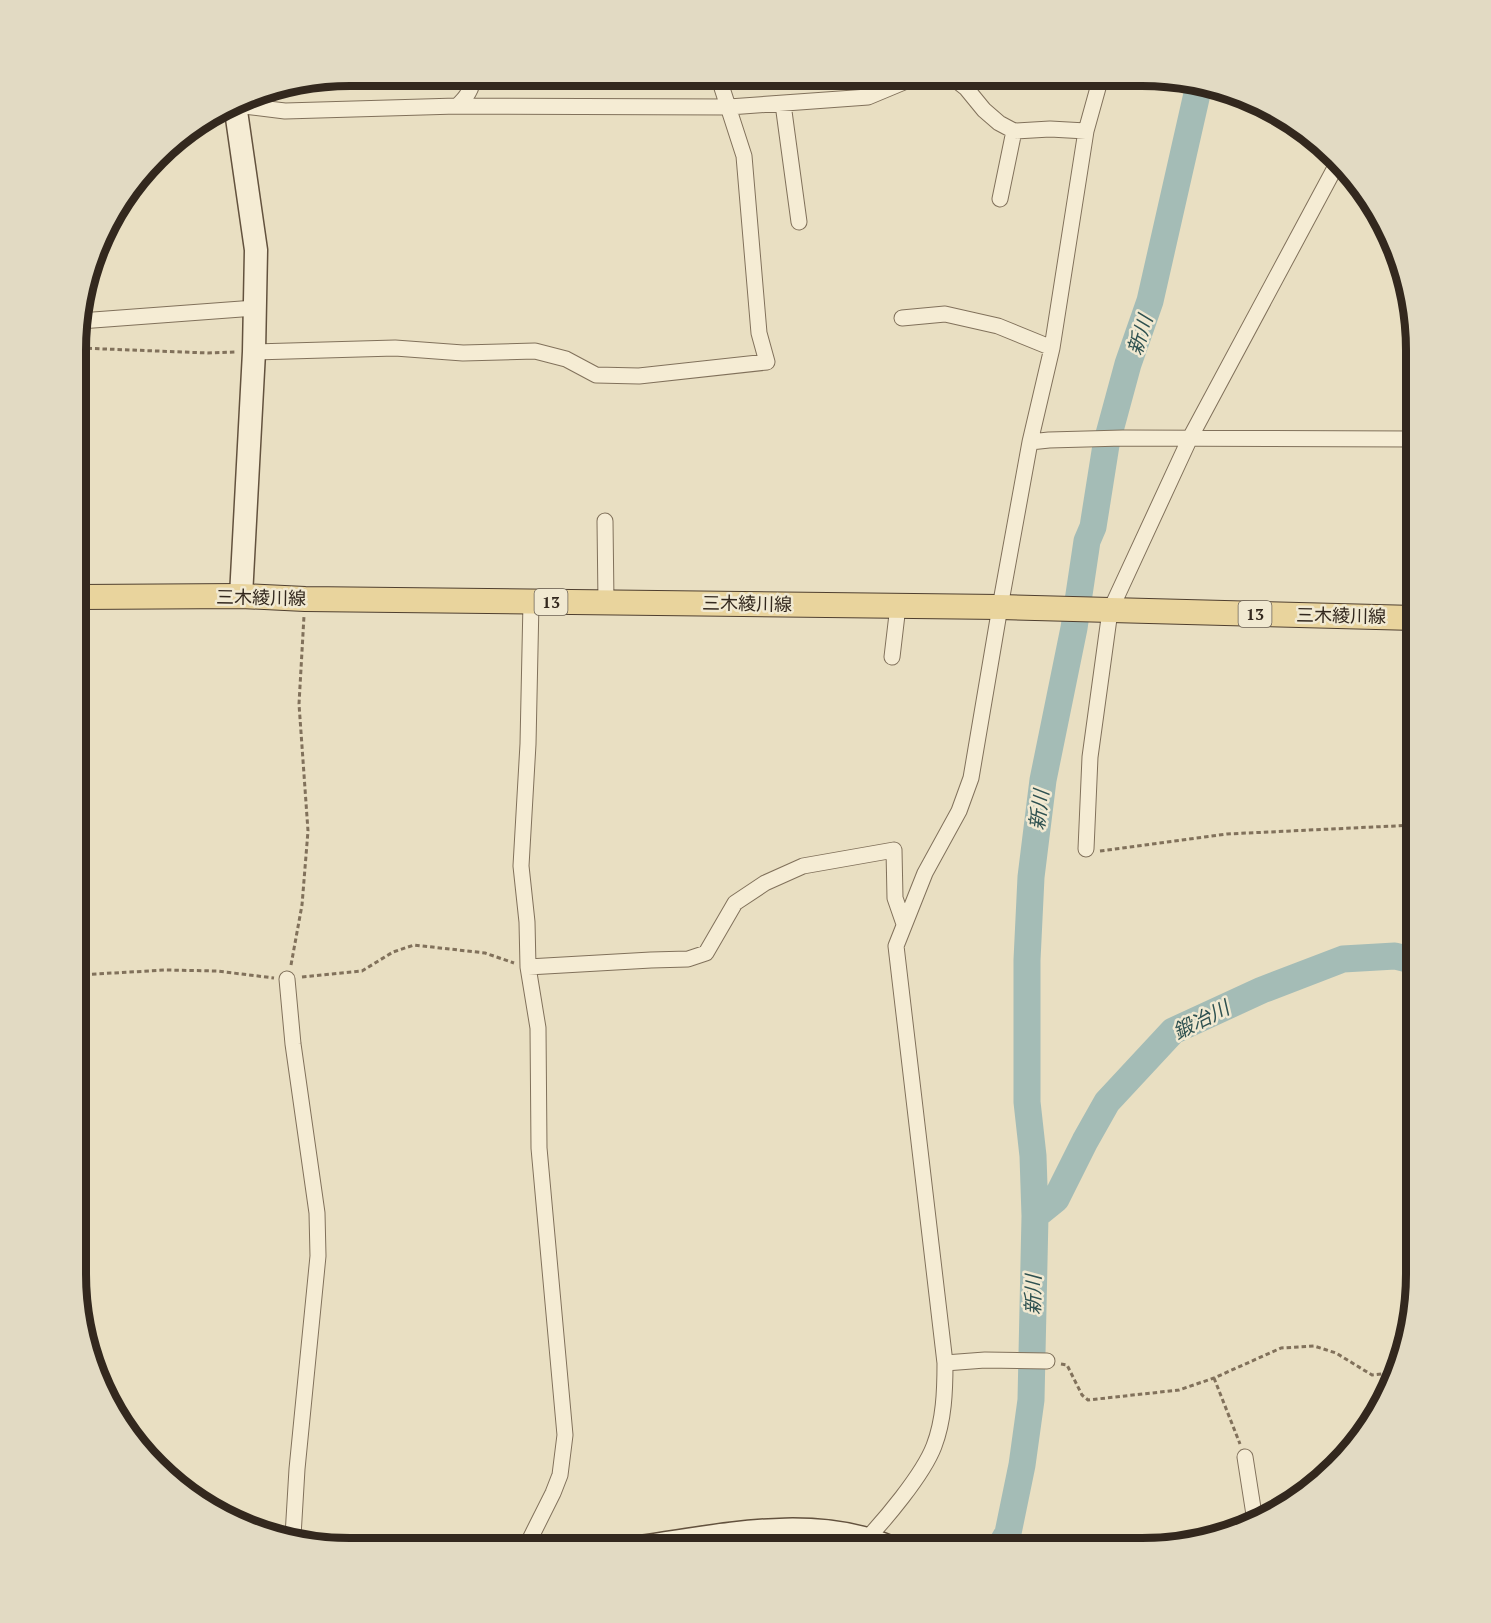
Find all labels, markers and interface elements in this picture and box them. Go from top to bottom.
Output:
water label: 新川 [1121,310,1159,358]
street label: 三木綾川線 [216,584,306,610]
road number: 13 [534,589,568,615]
street label: 三木綾川線 [702,590,792,616]
road number: 13 [1238,601,1272,627]
street label: 三木綾川線 [1296,602,1386,628]
water label: 新川 [1023,786,1055,831]
water label: 鍛冶川 [1168,993,1235,1045]
water label: 新川 [1019,1273,1046,1315]

